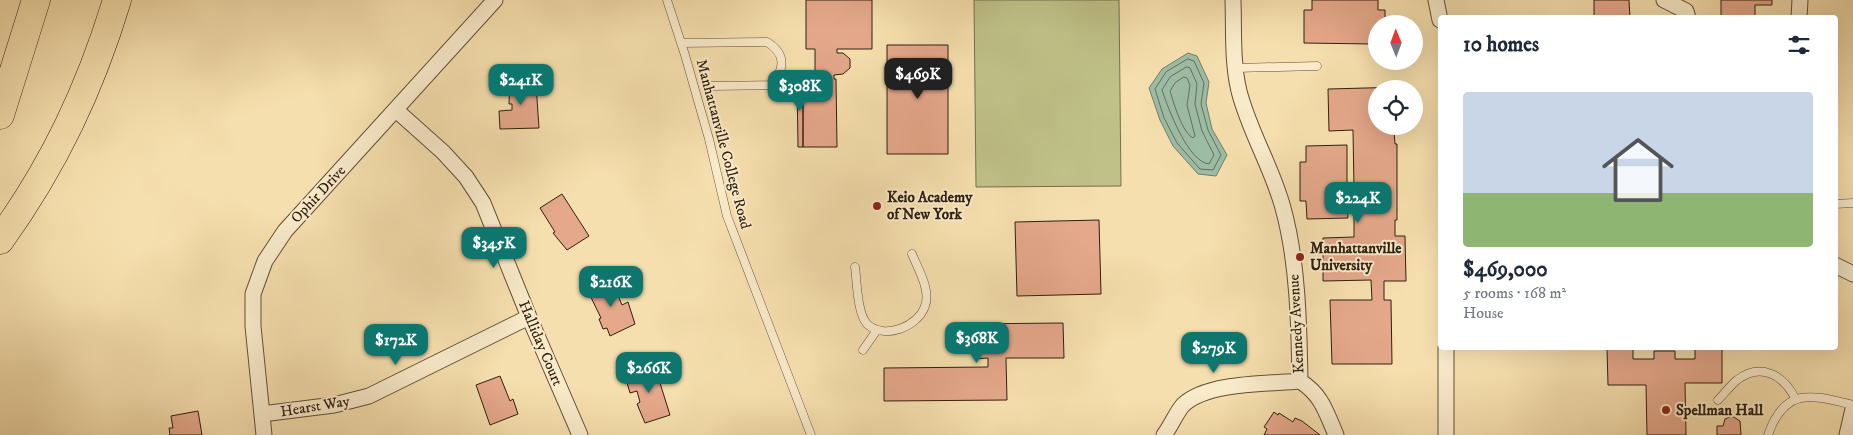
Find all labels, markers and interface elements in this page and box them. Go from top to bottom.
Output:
north arrow [1368,15,1422,70]
map controls [1368,15,1423,135]
icon: filters [1785,31,1813,59]
text: 10 homes [1463,32,1539,58]
street label: Manhattanville College Road [692,57,755,232]
pin: $469K [883,58,953,100]
pin: $241K [486,64,556,106]
text: $469K [895,64,941,84]
text: $241K [500,70,542,90]
pin: $308K [765,70,835,112]
text: $308K [779,76,821,96]
button: locate [1368,80,1423,135]
icon: home [1593,125,1683,215]
street label: Ophir Drive [287,162,350,227]
pin: $224K [1323,182,1393,224]
place label: Keio Academy of New York [887,188,973,224]
text: $224K [1336,188,1380,208]
marker: Keio Academy of New York [871,200,883,212]
pin: $345K [459,226,529,269]
text: $345K [473,233,516,253]
place label: Manhattanville University [1310,239,1402,275]
marker: Manhattanville University [1294,251,1306,263]
text: $469,000 [1463,257,1548,283]
pin: $216K [576,266,646,308]
text: $216K [590,272,632,292]
street label: Kennedy Avenue [1284,274,1309,374]
text: 5 rooms · 168 m² [1463,283,1566,303]
street label: Halliday Court [514,298,567,389]
text: House [1463,303,1504,323]
pin: $368K [942,322,1012,364]
pin: $172K [361,324,431,366]
text: $368K [956,328,998,348]
text: $172K [375,330,417,350]
pin: $279K [1179,332,1249,374]
text: $279K [1192,338,1236,358]
pin: $266K [614,352,684,394]
text: $266K [627,358,671,378]
street label: Hearst Way [279,392,352,421]
place label: Spellman Hall [1676,401,1764,420]
marker: Spellman Hall [1660,404,1672,416]

